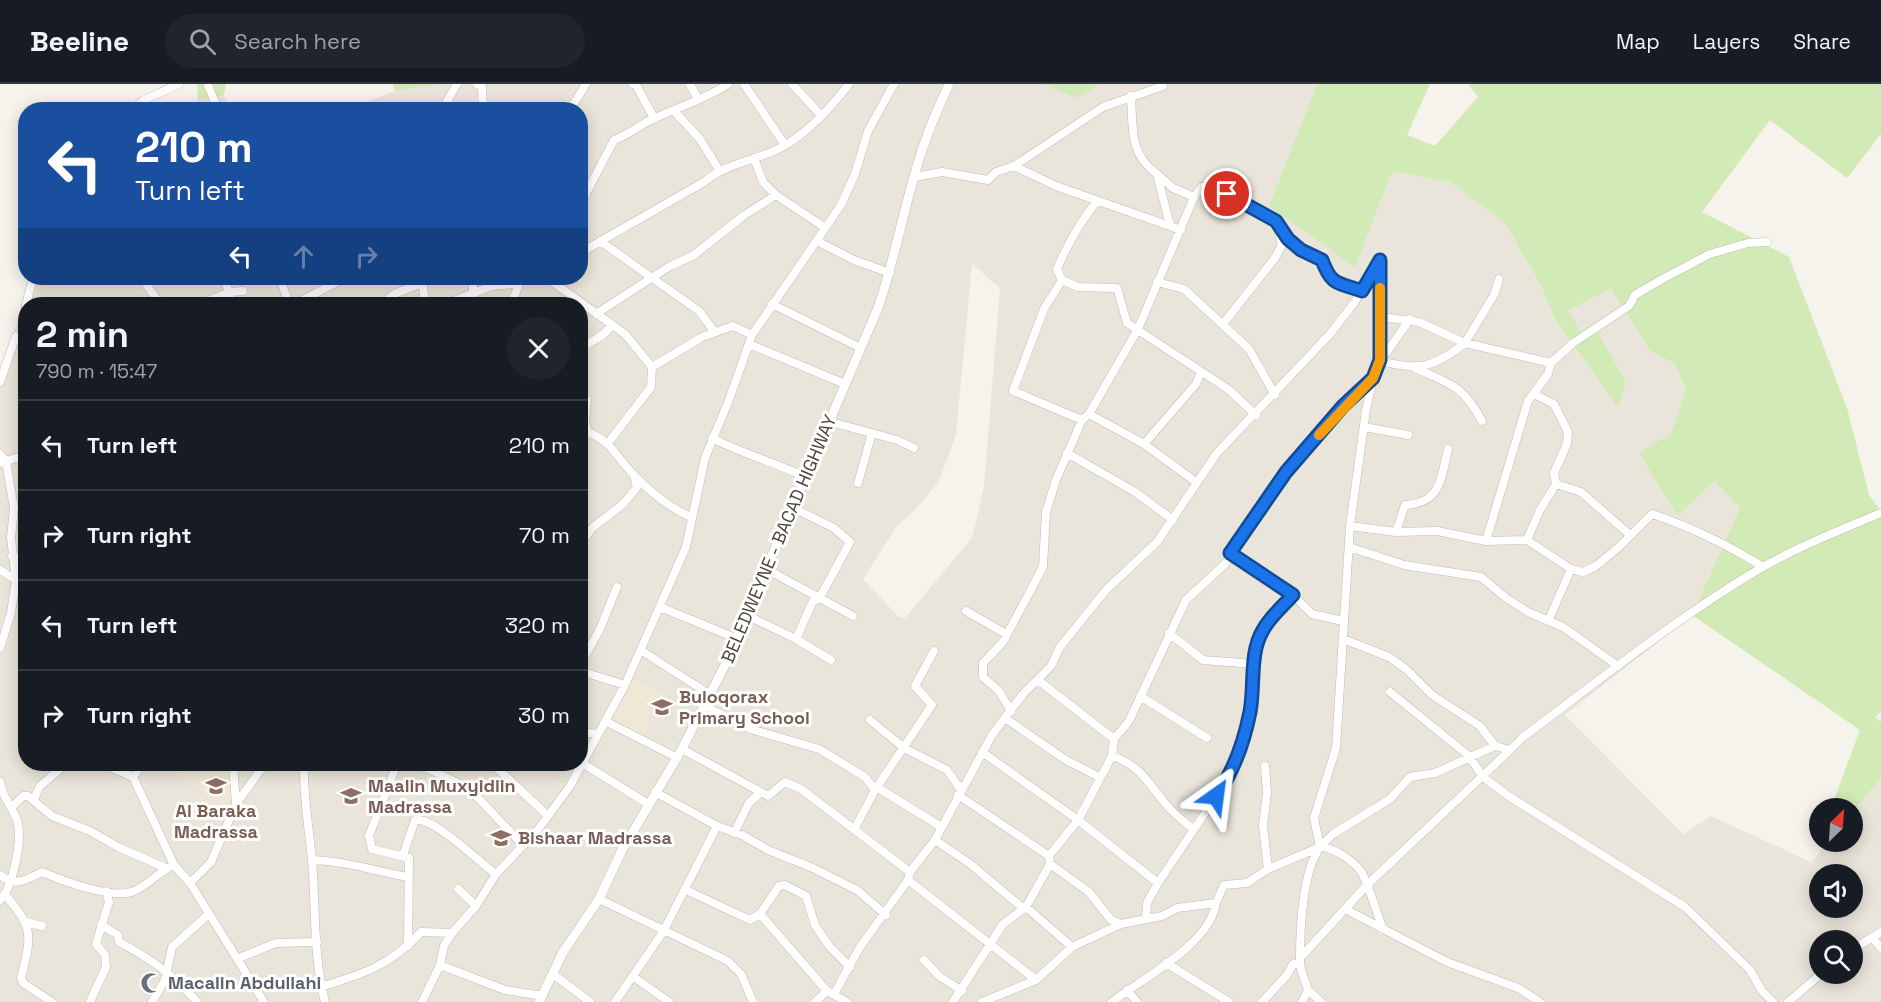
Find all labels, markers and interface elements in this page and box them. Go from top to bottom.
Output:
search box [165,14,585,68]
text: Beeline [30,23,129,59]
icon: search [186,25,219,58]
text: Search here [234,27,361,55]
text: Map [1616,28,1660,55]
text: Layers [1693,28,1760,55]
text: Share [1793,28,1851,55]
text: 210 m [135,121,253,174]
icon: left [36,126,114,204]
pin [1201,168,1252,219]
text: Turn left [135,173,245,208]
icon: arrive [1210,177,1243,210]
icon: left [224,240,257,273]
icon: ahead [287,240,320,273]
icon: right [350,240,383,273]
text: 2 min [36,312,129,358]
button: close [507,317,570,380]
text: 790 m · 15:47 [36,358,157,384]
street label: BELEDWEYNE - BACAD HIGHWAY [716,411,841,666]
icon: left [36,429,69,462]
text: Turn left [87,431,177,459]
text: 210 m [509,431,570,459]
icon: right [36,519,69,552]
text: Turn right [87,521,192,549]
text: 70 m [519,521,570,549]
icon: left [36,609,69,642]
text: Turn left [87,611,177,639]
text: 320 m [505,611,570,639]
place label: Buloqorax Primary School [679,685,810,729]
school or university icon: Buloqorax Primary School [650,695,674,719]
icon: right [36,699,69,732]
text: Turn right [87,701,192,729]
text: 30 m [518,701,570,729]
position arrow [1184,764,1248,828]
school or university icon: Al Baraka Madrassa [204,774,228,798]
place label: Maalin Muxyidiin Madrassa [368,774,516,818]
school or university icon: Maalin Muxyidiin Madrassa [339,784,363,808]
north arrow [1809,798,1863,852]
map controls [1809,798,1863,984]
place label: Al Baraka Madrassa [174,799,259,843]
school or university icon: Bishaar Madrassa [489,826,513,850]
place label: Bishaar Madrassa [518,826,672,849]
button: sound [1809,864,1863,918]
button: search [1809,930,1863,984]
mosque icon: Macalin Abdullahi [139,971,163,995]
place label: Macalin Abdullahi [168,971,321,994]

